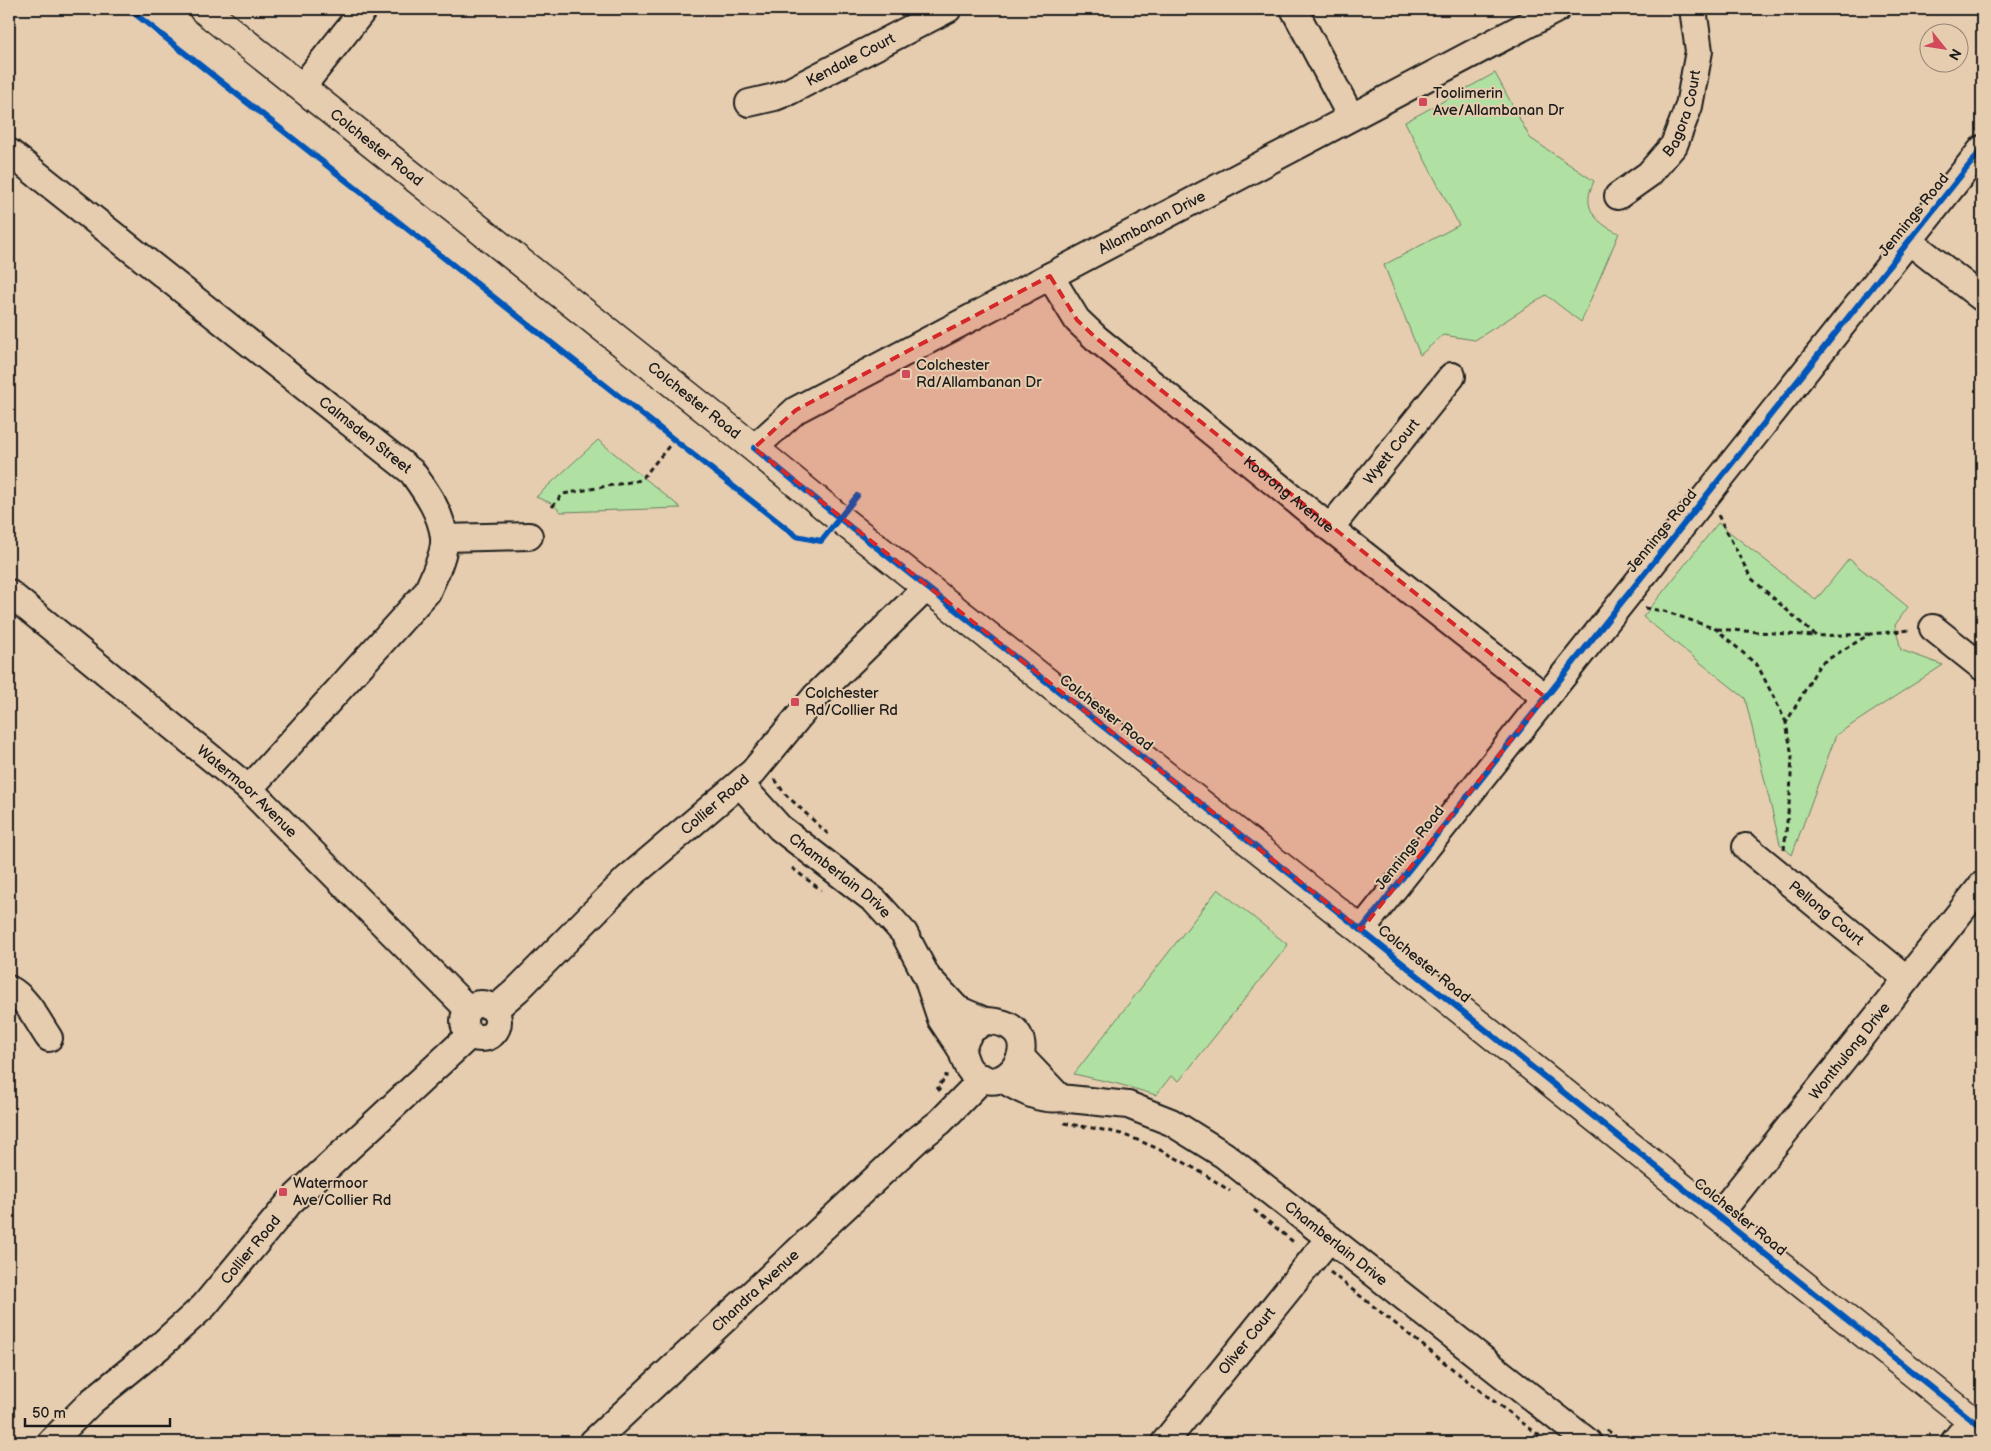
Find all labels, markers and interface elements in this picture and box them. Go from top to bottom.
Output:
north arrow [1918,22,1968,72]
street label: Kendale Court [803,28,899,91]
text: N [1945,45,1965,63]
street label: Bagora Court [1658,68,1705,161]
place label: Toolimerin Ave/Allambanan Dr [1433,84,1565,120]
marker: Toolimerin Ave/Allambanan Dr [1417,96,1429,108]
street label: Colchester Road [326,104,427,190]
street label: Jennings Road [1875,169,1953,261]
street label: Allambanan Drive [1095,186,1209,258]
place label: Colchester Rd/Allambanan Dr [916,356,1042,392]
street label: Colchester Road [644,357,745,443]
marker: Colchester Rd/Allambanan Dr [900,368,912,380]
street label: Calmsden Street [315,392,416,478]
street label: Wyett Court [1359,414,1424,488]
street label: Koorong Avenue [1239,452,1338,537]
street label: Jennings Road [1623,485,1701,577]
street label: Colchester Road [1055,670,1157,756]
place label: Colchester Rd/Collier Rd [805,684,898,720]
marker: Colchester Rd/Collier Rd [789,696,801,708]
street label: Watermoor Avenue [193,741,301,842]
street label: Collier Road [677,770,753,839]
street label: Jennings Road [1371,802,1449,894]
street label: Chamberlain Drive [785,829,895,922]
street label: Pellong Court [1785,877,1868,950]
street label: Colchester Road [1374,921,1474,1007]
street label: Wonthulong Drive [1805,998,1894,1104]
place label: Watermoor Ave/Collier Rd [293,1174,391,1210]
street label: Colchester Road [1690,1174,1790,1260]
marker: Watermoor Ave/Collier Rd [277,1186,289,1198]
street label: Chamberlain Drive [1281,1197,1391,1290]
street label: Collier Road [216,1211,285,1288]
street label: Chandra Avenue [708,1245,803,1336]
street label: Oliver Court [1214,1303,1280,1378]
scale bar [25,1396,170,1428]
text: 50 m [32,1404,66,1423]

